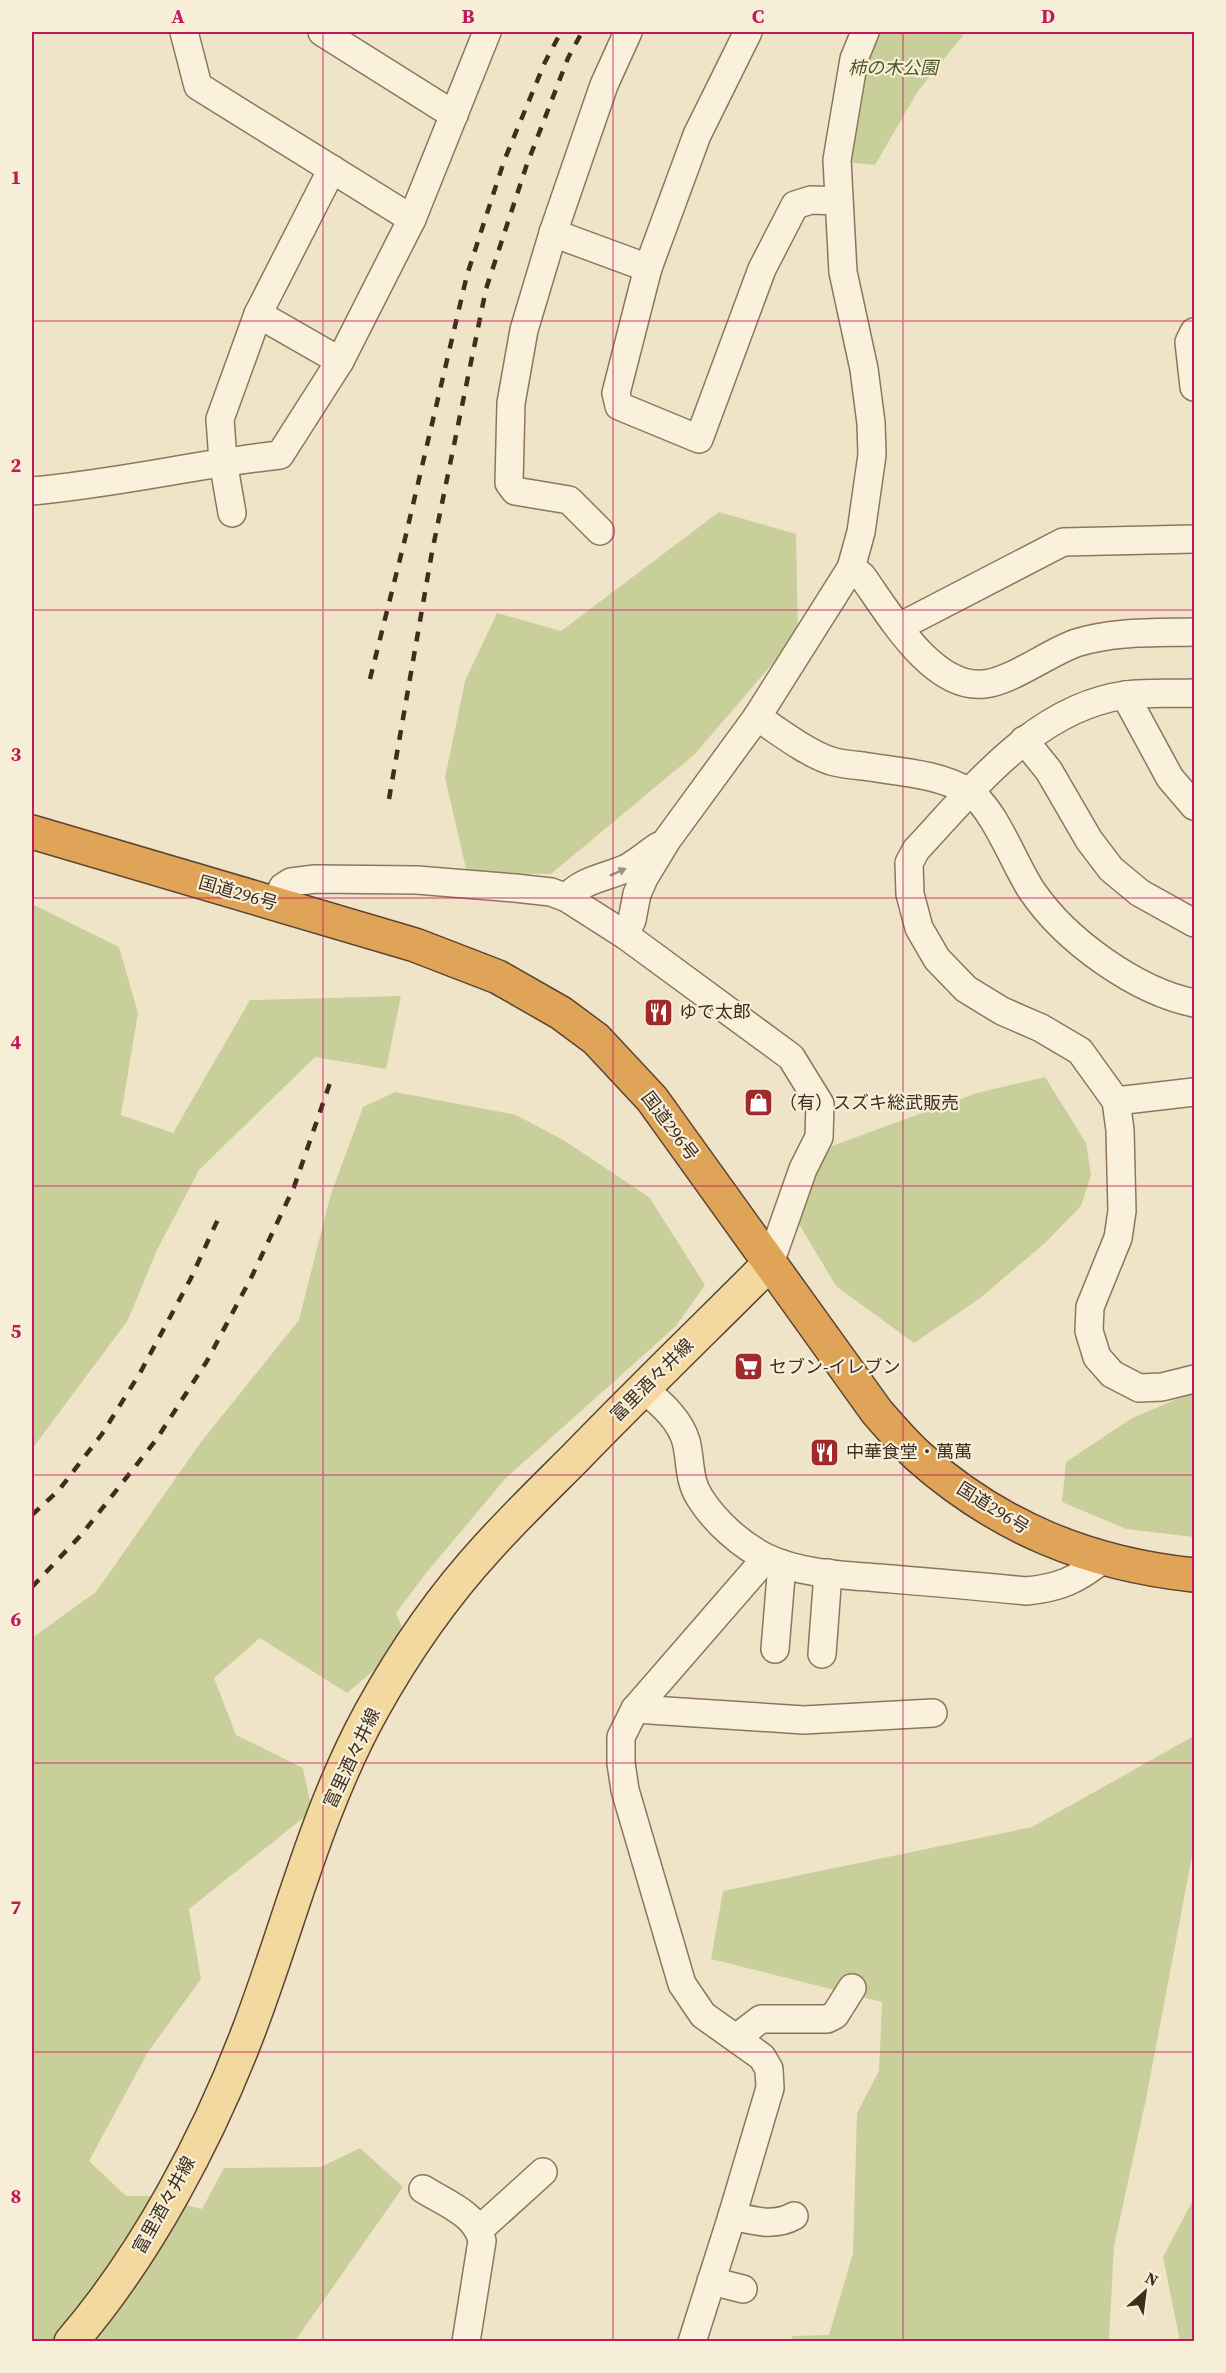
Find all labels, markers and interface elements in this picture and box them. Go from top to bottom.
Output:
text: A [171,2,185,30]
text: B [461,2,475,30]
text: C [752,2,764,30]
text: D [1041,2,1055,30]
park label: 柿の木公園 [848,55,941,80]
text: 1 [11,163,21,191]
text: 2 [11,451,22,479]
text: 3 [11,740,22,768]
one-way arrow [610,867,627,876]
street label: 国道296号 [196,869,281,916]
restaurant icon: ゆで太郎 [642,996,674,1028]
place label: ゆで太郎 [679,999,751,1024]
text: 4 [11,1028,22,1056]
street label: 国道296号 [636,1086,705,1166]
shop icon: （有）スズキ総武販売 [742,1087,774,1119]
place label: （有）スズキ総武販売 [779,1090,959,1115]
text: 5 [11,1317,22,1345]
street label: 富里酒々井線 [605,1333,699,1427]
supermarket icon: セブン-イレブン [732,1351,764,1383]
place label: セブン-イレブン [769,1354,901,1379]
restaurant icon: 中華食堂・萬萬 [809,1436,841,1468]
place label: 中華食堂・萬萬 [846,1439,972,1464]
street label: 国道296号 [952,1476,1034,1540]
text: 6 [11,1605,22,1633]
street label: 富里酒々井線 [317,1704,386,1812]
text: 7 [11,1893,22,1921]
street label: 富里酒々井線 [126,2151,201,2258]
text: 8 [11,2182,21,2210]
north arrow [1115,2262,1175,2322]
text: N [1142,2266,1163,2291]

